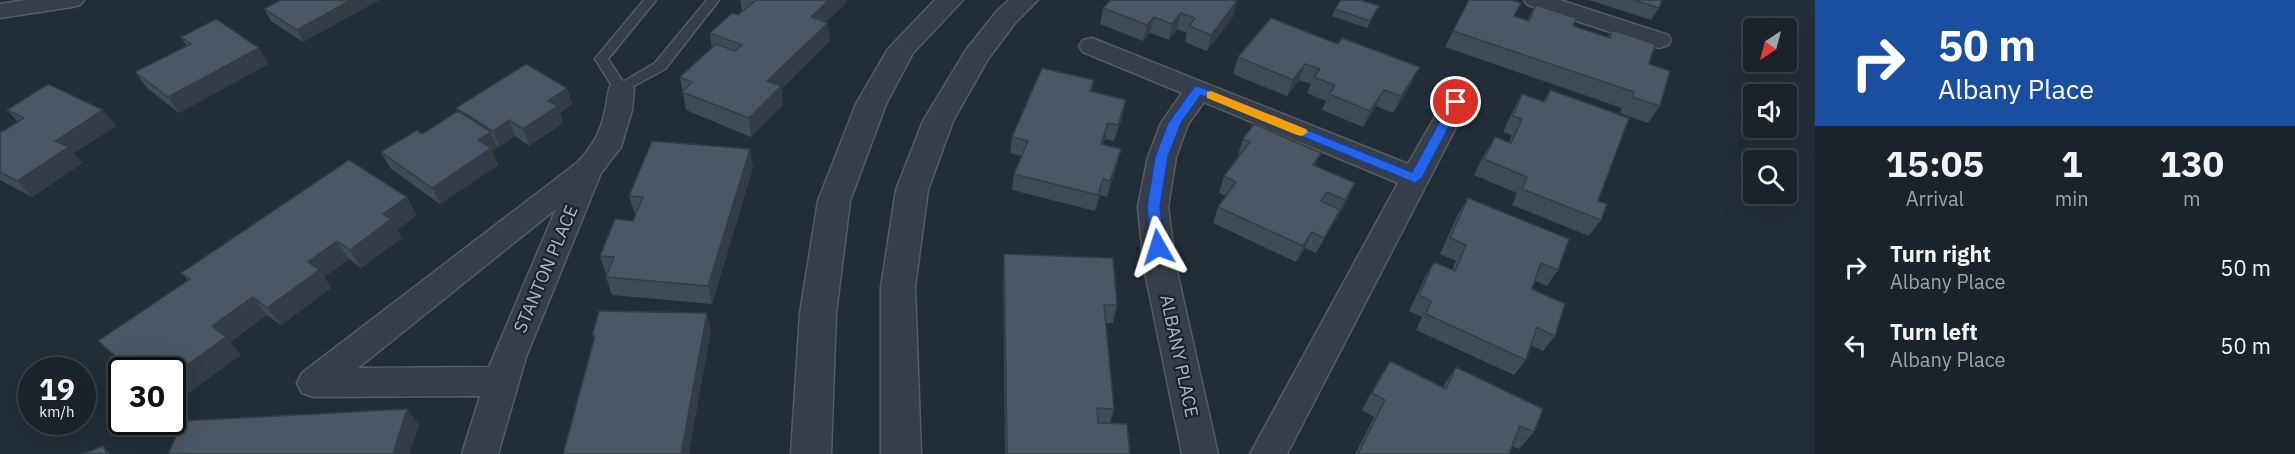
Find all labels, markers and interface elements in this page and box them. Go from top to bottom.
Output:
north arrow [1743,18,1797,72]
map controls [1743,18,1797,204]
text: 50 m [1938,18,2036,73]
icon: right [1839,24,1917,102]
text: Albany Place [1938,71,2094,106]
pin [1430,76,1481,127]
button: sound [1743,84,1797,138]
icon: arrive [1439,85,1472,118]
text: 15:05 [1886,140,1984,187]
text: 1 [2061,140,2083,187]
text: 130 [2159,140,2224,187]
button: search [1743,150,1797,204]
text: Arrival [1906,185,1964,212]
text: min [2055,185,2089,212]
text: m [2183,185,2201,212]
street label: STANTON PLACE [508,201,583,336]
position arrow [1126,215,1190,279]
text: Turn right [1890,239,1991,268]
icon: right [1839,251,1872,284]
text: 50 m [2220,253,2271,282]
text: Albany Place [1890,268,2006,295]
street label: ALBANY PLACE [1155,293,1204,419]
text: Turn left [1890,317,1978,346]
icon: left [1839,329,1872,362]
text: 50 m [2220,331,2271,360]
text: Albany Place [1890,346,2006,373]
speed limit sign: 30 [108,357,186,435]
text: 19 [39,369,75,408]
text: km/h [39,402,75,421]

